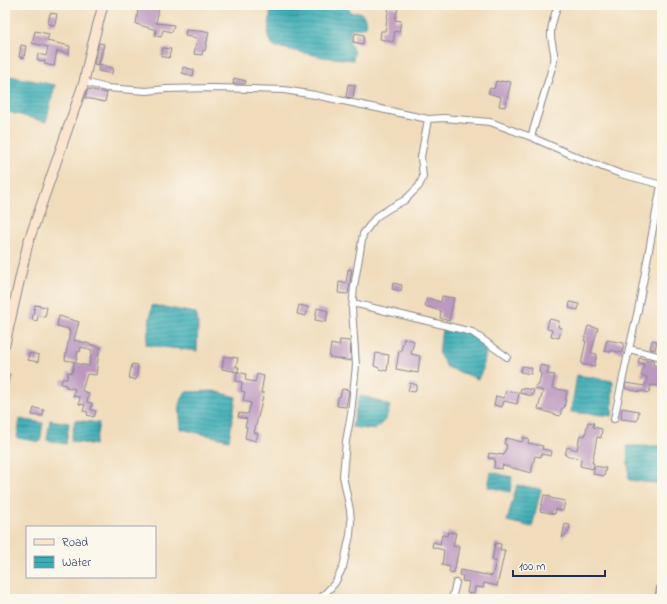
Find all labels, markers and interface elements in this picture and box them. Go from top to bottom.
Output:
legend [26,526,156,578]
text: Road [62,534,88,552]
scale bar [513,552,605,578]
text: Water [62,554,91,572]
text: 100 m [519,558,546,576]

